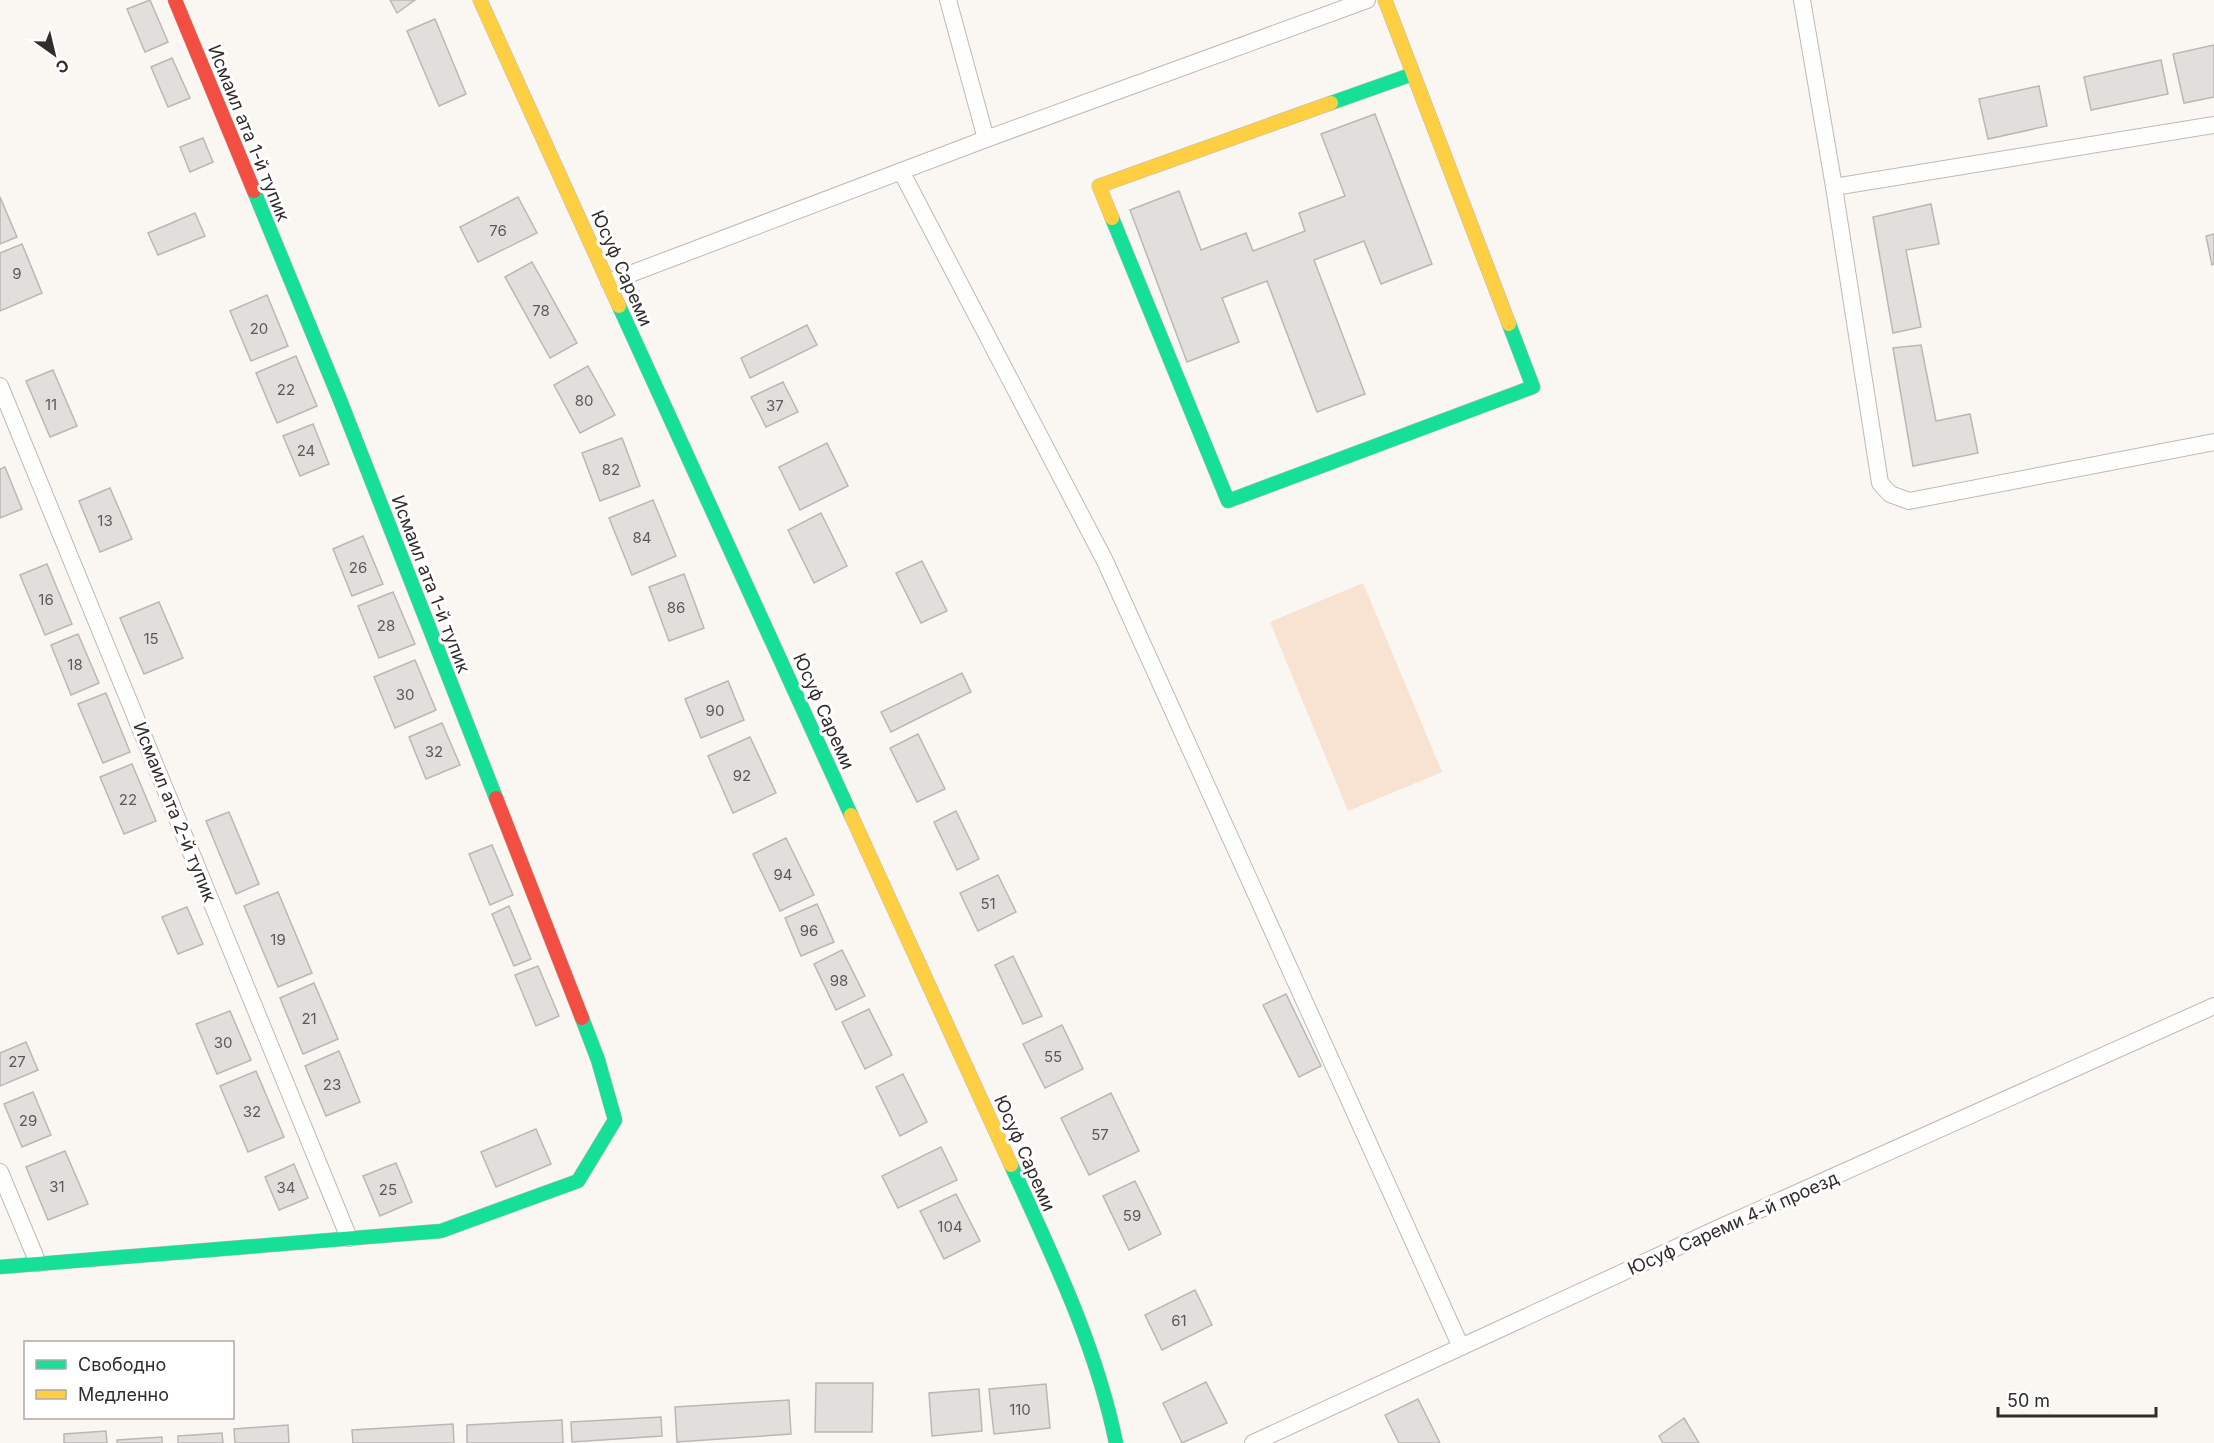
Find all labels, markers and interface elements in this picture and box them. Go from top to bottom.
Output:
north arrow [24,24,84,84]
street label: Исмаил ата 1-й тупик [204,42,294,225]
text: С [52,55,73,78]
street label: Юсуф Сареми [587,207,657,329]
house number: 76 [489,221,507,240]
house number: 9 [12,264,22,283]
house number: 78 [532,301,550,320]
house number: 20 [250,319,268,338]
house number: 22 [277,380,295,399]
house number: 80 [575,391,593,410]
house number: 11 [45,395,57,414]
house number: 37 [766,396,784,415]
house number: 24 [297,441,315,460]
house number: 82 [602,460,620,479]
street label: Исмаил ата 1-й тупик [387,492,475,676]
house number: 13 [97,511,113,530]
house number: 84 [633,528,651,547]
house number: 26 [349,558,367,577]
house number: 16 [38,590,54,609]
house number: 86 [667,598,685,617]
house number: 28 [377,616,395,635]
house number: 15 [143,629,159,648]
street label: Юсуф Сареми [789,650,859,772]
house number: 18 [67,655,83,674]
house number: 30 [396,685,414,704]
house number: 90 [706,701,724,720]
street label: Исмаил ата 2-й тупик [129,719,221,905]
house number: 32 [425,742,443,761]
house number: 92 [733,766,751,785]
house number: 22 [119,790,137,809]
house number: 94 [774,865,793,884]
house number: 51 [980,894,996,913]
house number: 96 [800,921,818,940]
house number: 19 [270,930,286,949]
house number: 98 [830,971,848,990]
house number: 21 [301,1009,317,1028]
house number: 30 [214,1033,232,1052]
house number: 55 [1044,1047,1062,1066]
house number: 27 [8,1052,26,1071]
house number: 23 [323,1075,341,1094]
street label: Юсуф Сареми [990,1092,1060,1214]
house number: 32 [243,1102,261,1121]
house number: 29 [19,1111,37,1130]
house number: 57 [1091,1125,1109,1144]
street label: Юсуф Сареми 4-й проезд [1624,1167,1842,1279]
house number: 31 [49,1177,65,1196]
house number: 34 [277,1178,295,1197]
house number: 25 [379,1180,397,1199]
house number: 59 [1123,1206,1141,1225]
house number: 104 [937,1217,963,1236]
house number: 61 [1171,1311,1187,1330]
legend [24,1341,234,1419]
text: Свободно [78,1354,166,1375]
scale bar [1998,1380,2156,1418]
text: Медленно [78,1384,169,1405]
text: 50 m [2007,1390,2050,1411]
house number: 110 [1009,1400,1031,1419]

